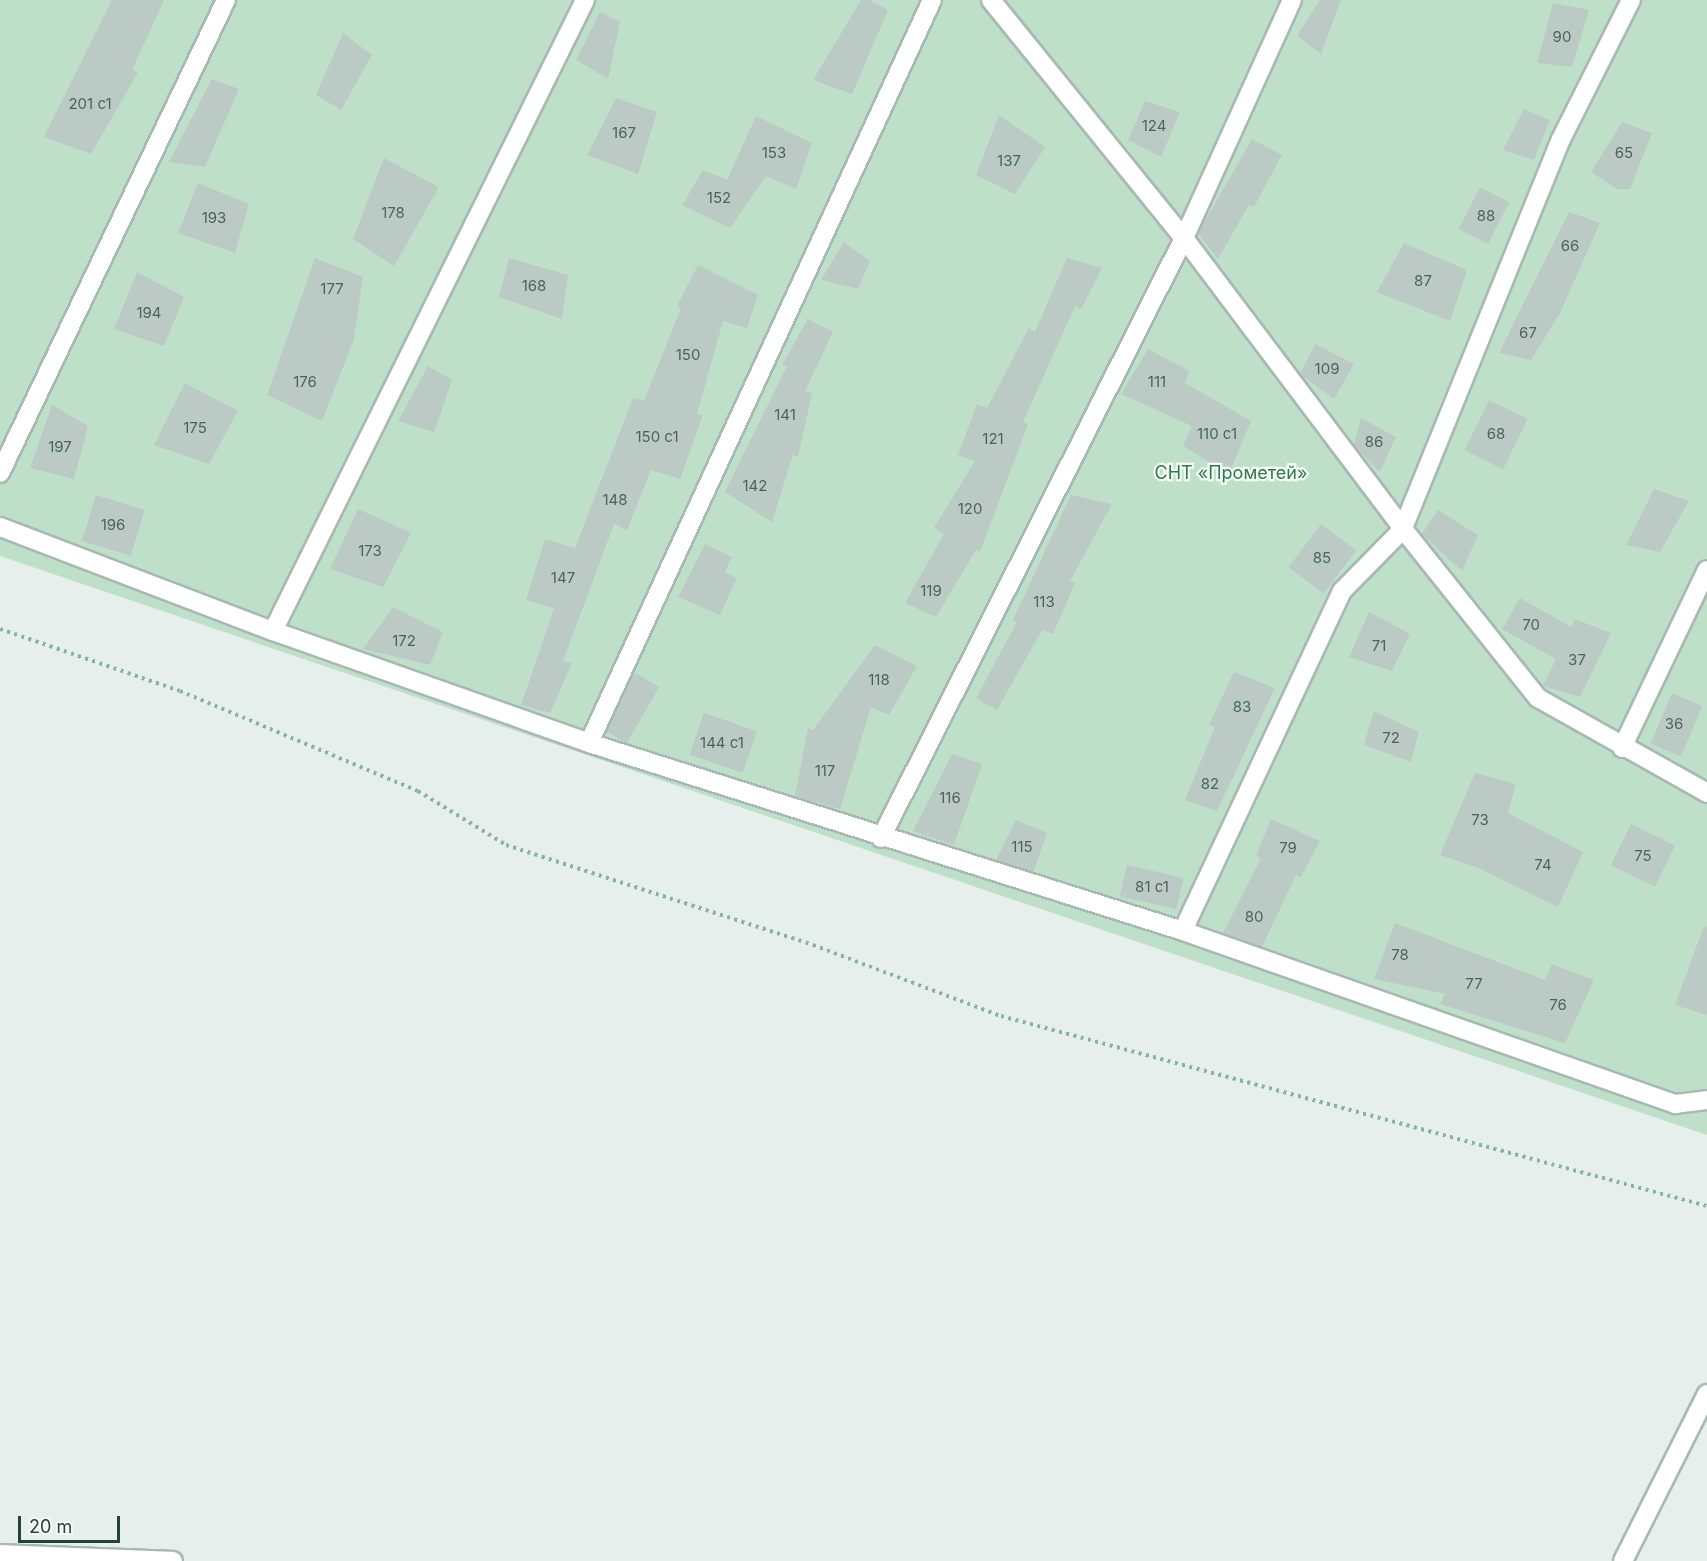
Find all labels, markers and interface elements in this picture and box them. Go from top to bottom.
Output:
house number: 90 [1553,28,1571,46]
house number: 201 с1 [68,95,112,113]
house number: 124 [1142,117,1166,135]
house number: 167 [612,124,636,142]
house number: 153 [762,144,786,162]
house number: 65 [1615,144,1633,162]
house number: 137 [997,152,1021,170]
house number: 152 [707,189,731,207]
house number: 178 [381,204,405,222]
house number: 88 [1477,207,1495,225]
house number: 193 [202,209,226,227]
house number: 66 [1561,237,1579,255]
house number: 87 [1414,272,1432,290]
house number: 168 [522,277,546,295]
house number: 177 [320,280,344,298]
house number: 194 [136,304,162,322]
house number: 67 [1519,324,1537,342]
house number: 150 [676,346,700,364]
house number: 109 [1315,360,1339,378]
house number: 176 [293,373,317,391]
house number: 111 [1148,373,1166,391]
house number: 141 [774,406,796,424]
house number: 175 [183,419,207,437]
house number: 110 с1 [1197,425,1237,443]
house number: 68 [1487,425,1505,443]
house number: 150 с1 [635,428,679,446]
house number: 121 [982,430,1004,448]
house number: 86 [1365,433,1383,451]
house number: 197 [48,438,72,456]
park label: СНТ «Прометей» [1155,462,1307,484]
house number: 142 [743,477,767,495]
house number: 148 [602,491,628,509]
house number: 120 [958,500,982,518]
house number: 196 [101,516,125,534]
house number: 173 [358,542,382,560]
house number: 85 [1313,549,1331,567]
house number: 147 [551,569,575,587]
house number: 119 [920,582,942,600]
house number: 113 [1033,593,1055,611]
house number: 70 [1522,616,1540,634]
house number: 172 [392,632,416,650]
house number: 71 [1372,637,1386,655]
house number: 37 [1568,651,1586,669]
house number: 118 [868,671,890,689]
house number: 83 [1233,698,1251,716]
house number: 36 [1665,715,1683,733]
house number: 72 [1382,729,1400,747]
house number: 144 с1 [700,734,744,752]
house number: 117 [815,762,835,780]
house number: 82 [1201,775,1219,793]
house number: 116 [939,789,961,807]
house number: 73 [1471,811,1489,829]
house number: 115 [1011,838,1033,856]
house number: 79 [1279,839,1297,857]
house number: 75 [1634,847,1652,865]
house number: 74 [1534,856,1552,874]
house number: 81 с1 [1135,878,1169,896]
house number: 80 [1245,908,1263,926]
house number: 78 [1391,946,1409,964]
house number: 77 [1465,975,1483,993]
house number: 76 [1549,996,1567,1014]
scale bar [21,1504,123,1542]
text: 20 m [29,1516,72,1537]

